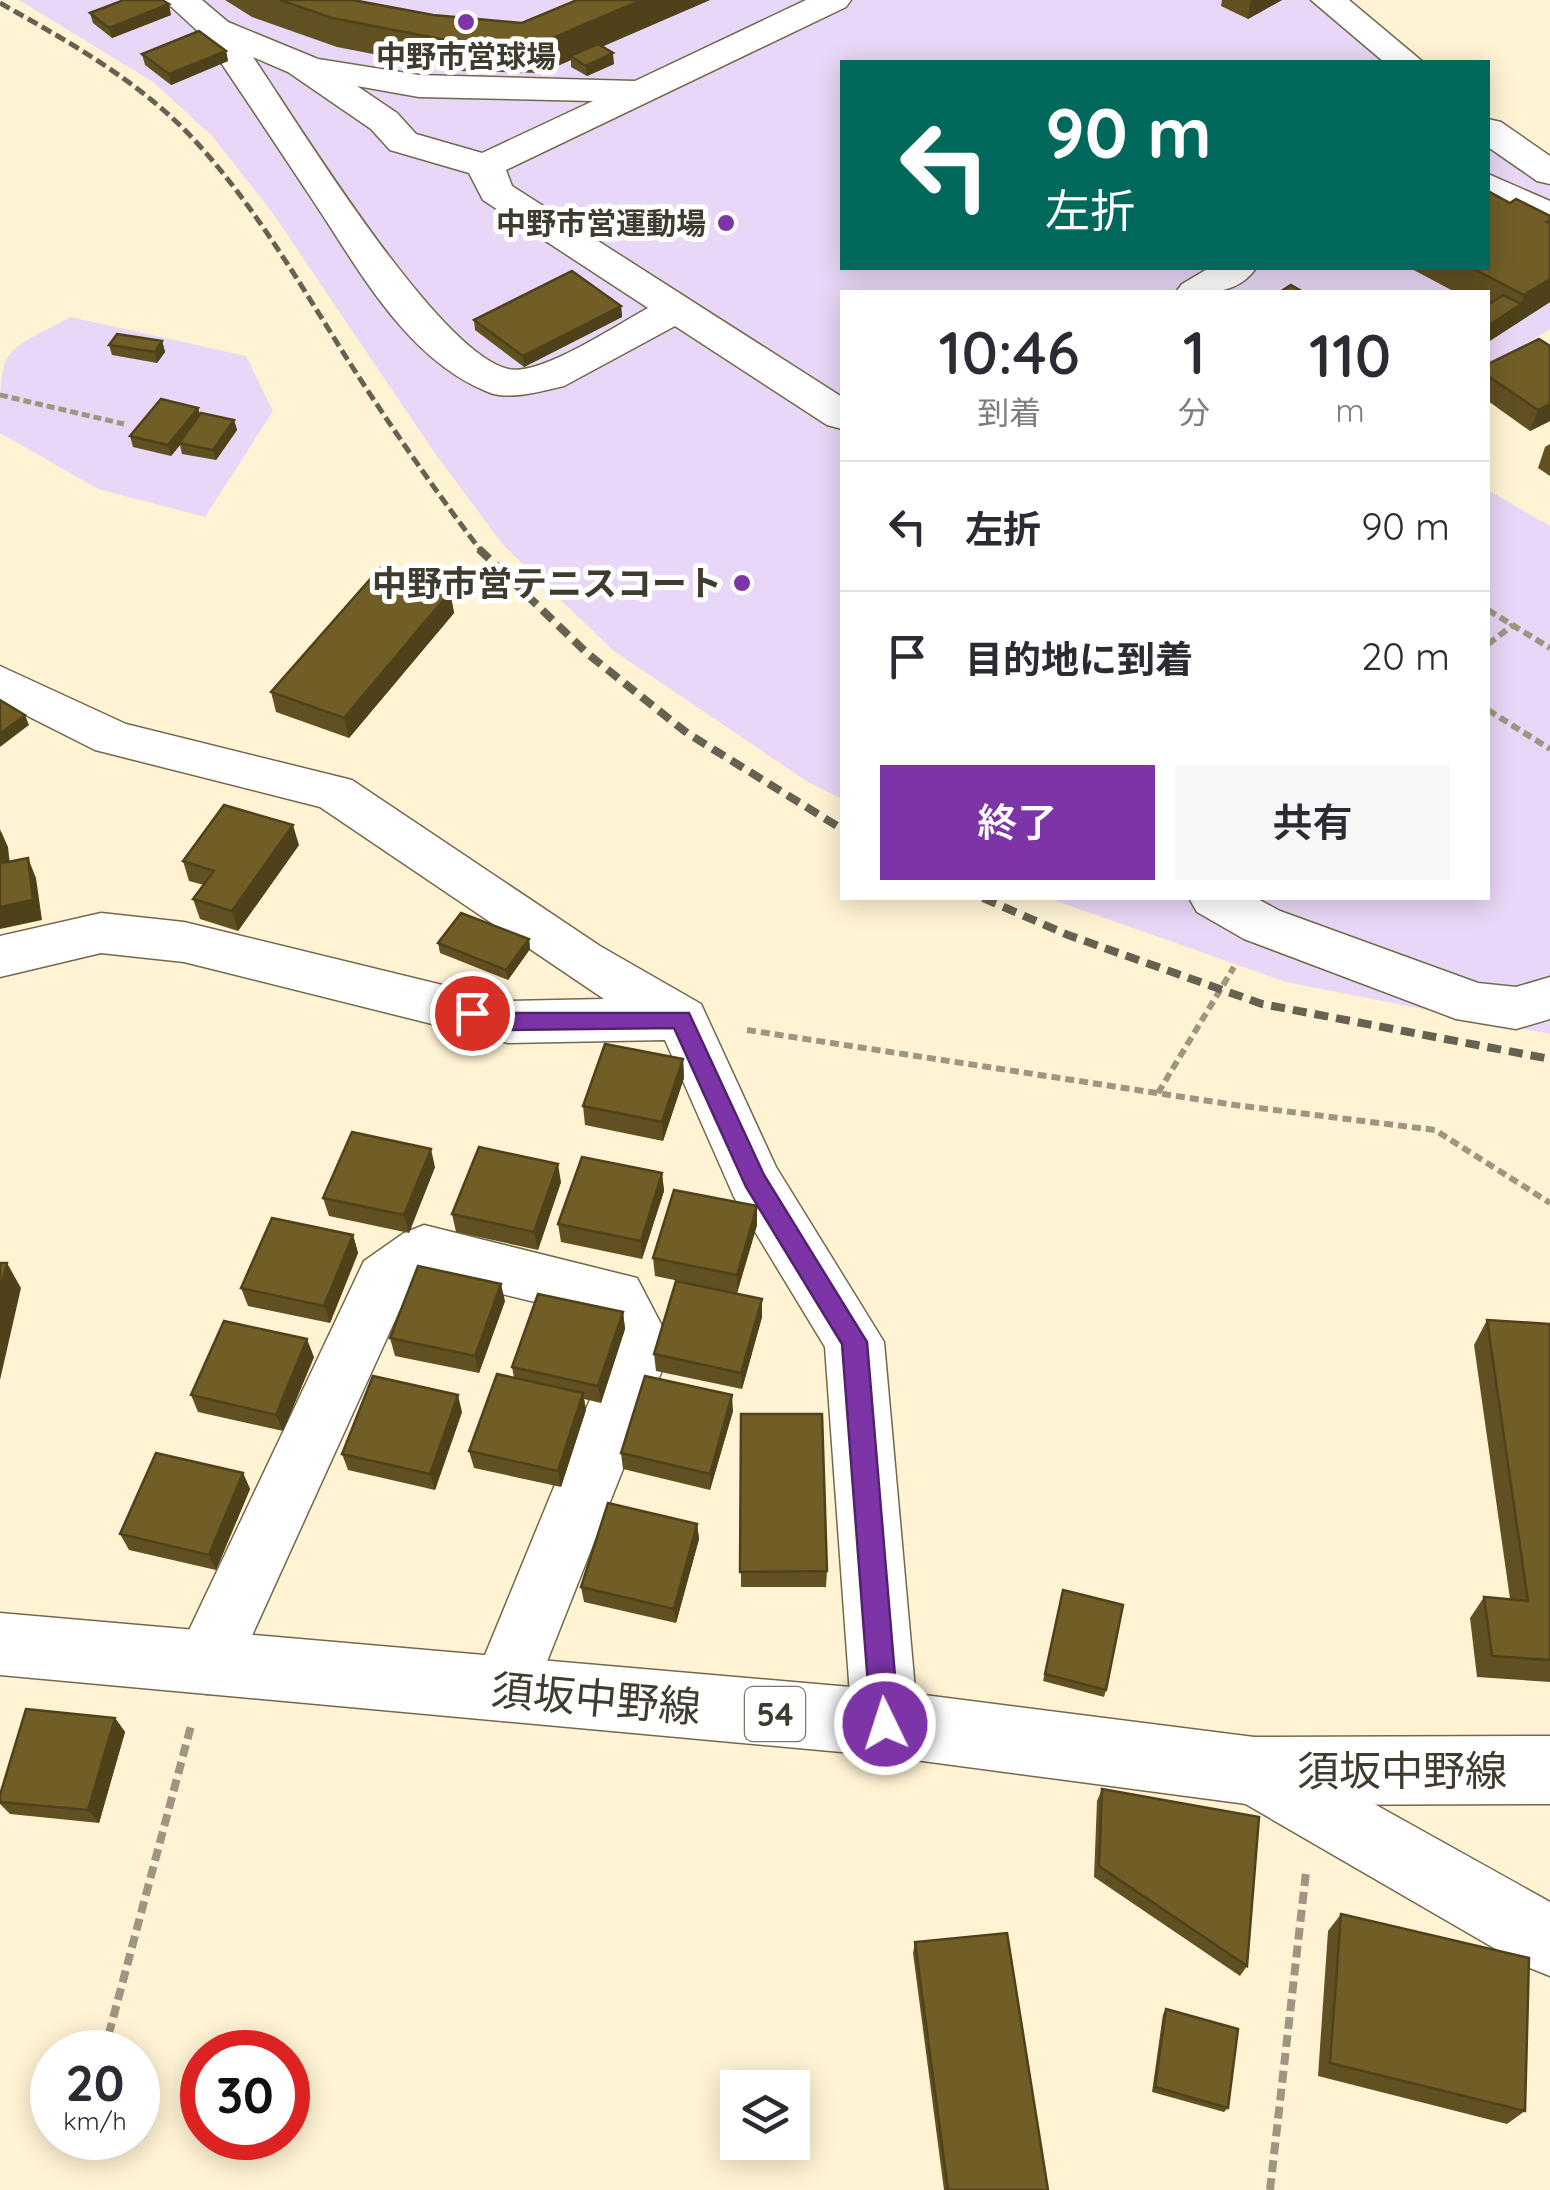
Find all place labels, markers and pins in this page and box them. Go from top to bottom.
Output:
marker: 中野市営球場 [455,11,477,33]
place label: 中野市営球場 [376,37,556,75]
place label: 中野市営運動場 [496,204,706,242]
marker: 中野市営運動場 [715,212,737,234]
place label: 中野市営テニスコート [372,561,722,605]
marker: 中野市営テニスコート [731,572,753,594]
pin [430,971,515,1056]

